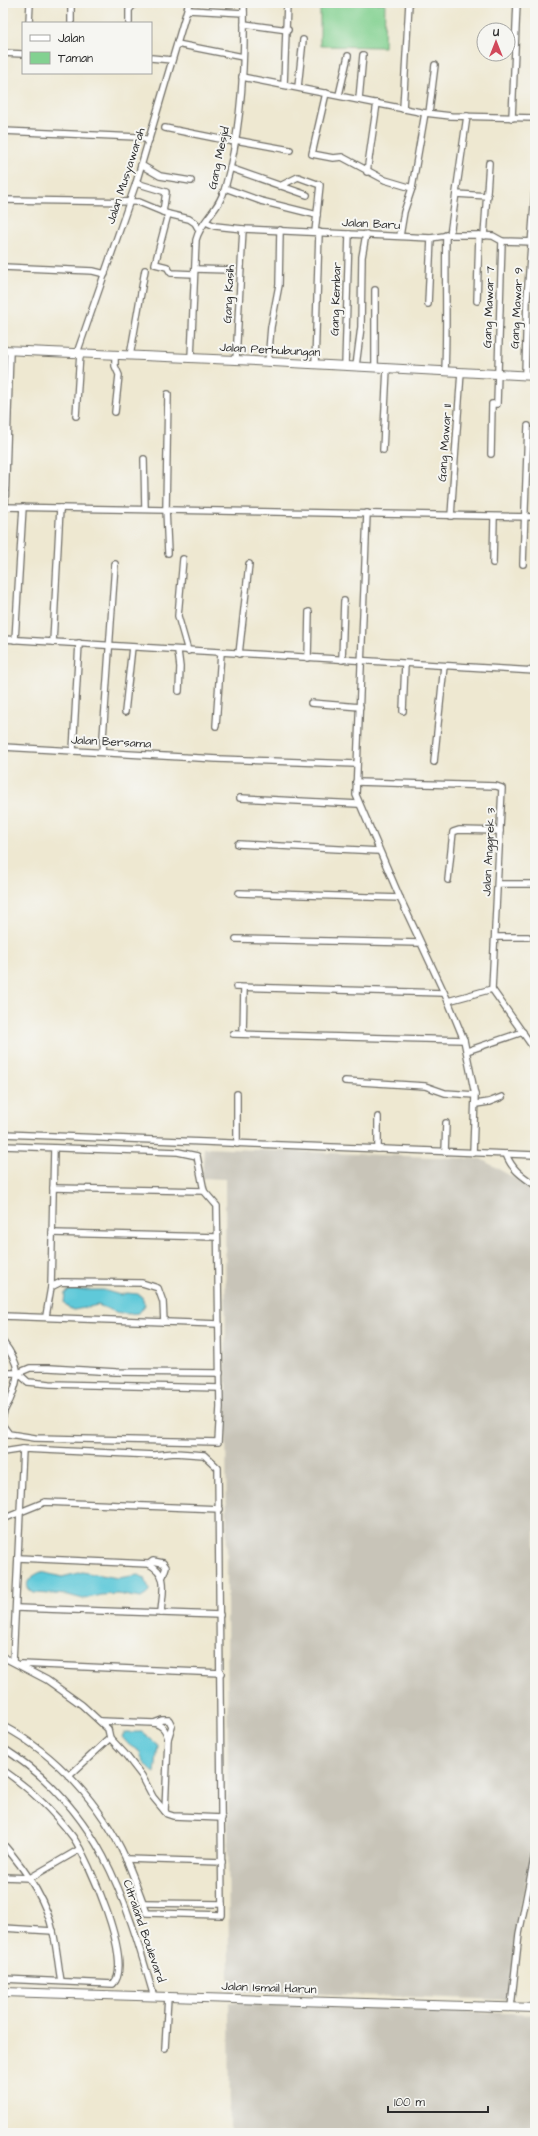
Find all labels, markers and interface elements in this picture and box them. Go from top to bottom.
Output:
legend [22,22,152,74]
north arrow [476,22,516,62]
text: U [492,25,499,40]
text: Jalan [58,30,84,47]
text: Taman [58,50,93,67]
street label: Gang Mesjid [204,125,235,191]
street label: Jalan Musyawarah [102,126,151,227]
street label: Jalan Baru [341,214,401,234]
street label: Gang Kembar [326,261,347,336]
street label: Gang Kasih [219,264,240,324]
street label: Gang Mawar 7 [479,265,500,348]
street label: Gang Mawar 9 [506,267,529,349]
street label: Jalan Perhubungan [219,339,321,362]
street label: Gang Mawar 11 [434,403,457,482]
street label: Jalan Bersama [70,731,152,753]
street label: Jalan Anggrek 3 [478,807,501,897]
street label: Citraland Boulevard [118,1877,170,1985]
street label: Jalan Ismail Harun [221,1978,317,1998]
scale bar [388,2088,488,2114]
text: 100 m [394,2094,425,2111]

